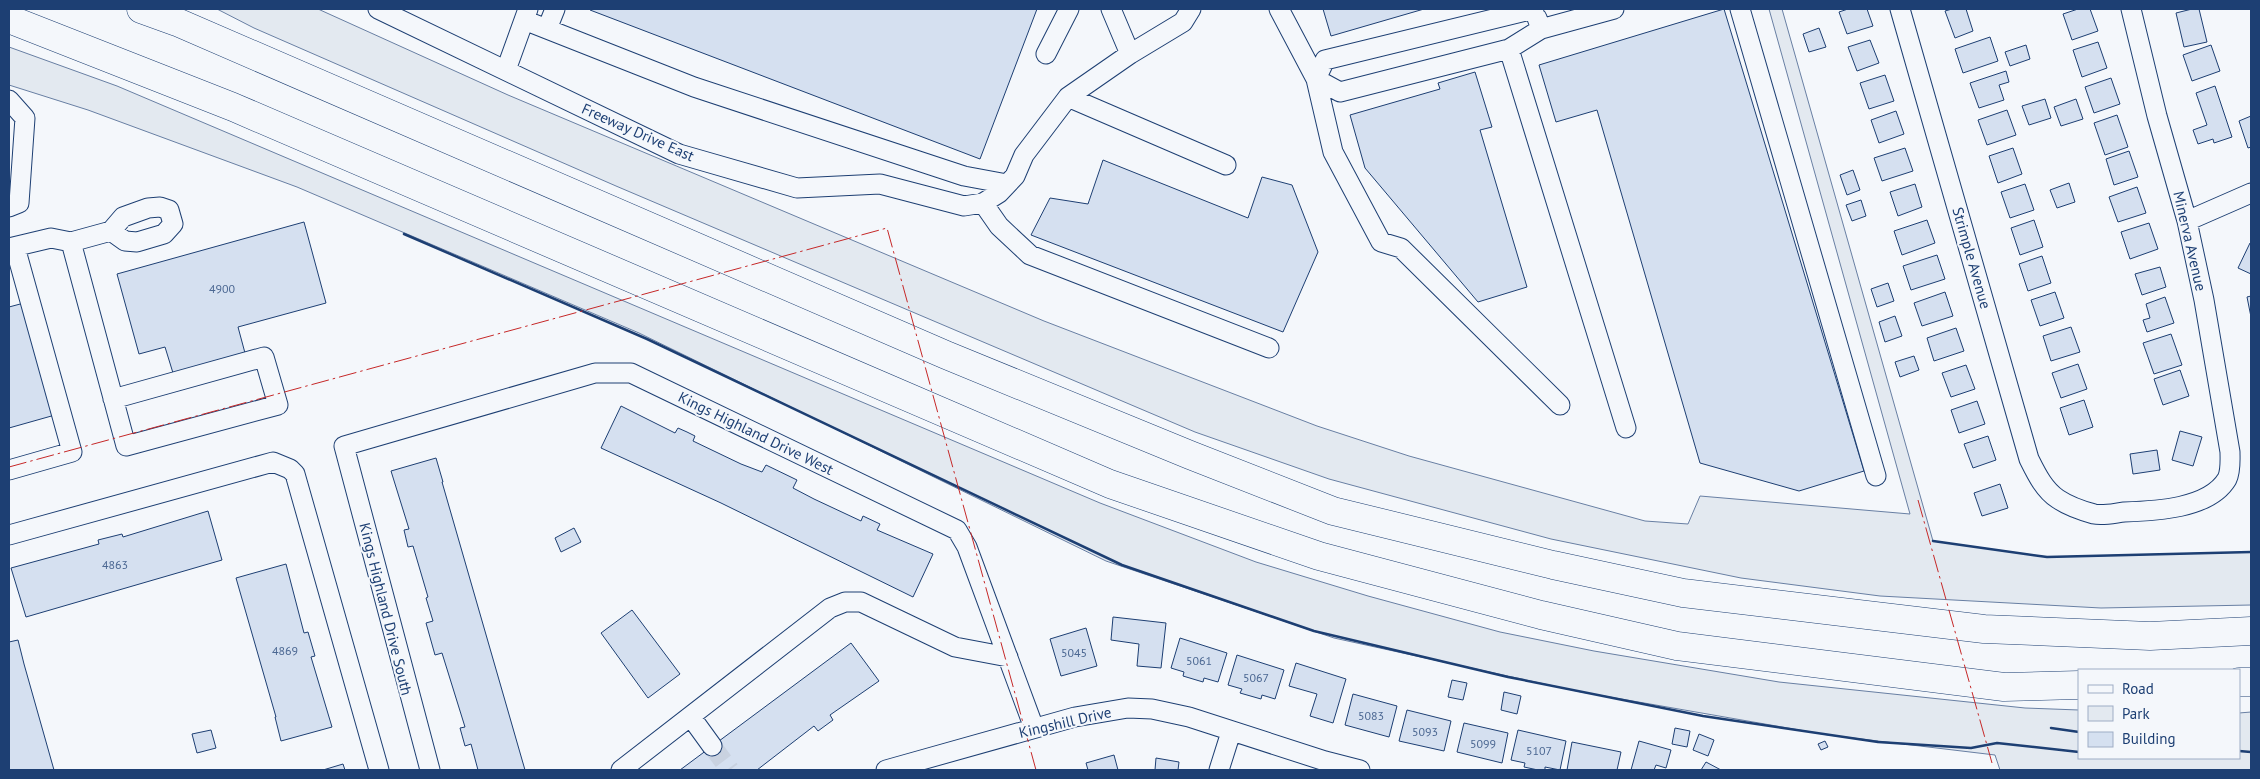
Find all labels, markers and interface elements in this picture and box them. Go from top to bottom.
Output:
street label: Freeway Drive East [579,99,697,165]
street label: Minerva Avenue [2169,189,2211,293]
street label: Strimple Avenue [1948,205,1996,311]
house number: 4900 [209,281,236,296]
street label: Kings Highland Drive West [675,387,837,479]
street label: Kings Highland Drive South [355,521,417,697]
house number: 4863 [102,557,128,572]
house number: 4869 [272,643,298,658]
house number: 5045 [1061,645,1087,660]
house number: 5061 [1186,653,1212,668]
legend [2078,669,2240,759]
house number: 5067 [1243,670,1269,685]
text: Road [2122,679,2154,698]
street label: Kingshill Drive [1017,702,1113,742]
text: Park [2122,704,2150,723]
house number: 5083 [1358,708,1384,723]
house number: 5093 [1412,724,1438,739]
text: Building [2122,729,2176,748]
house number: 5099 [1470,736,1496,751]
house number: 5107 [1526,743,1552,758]

